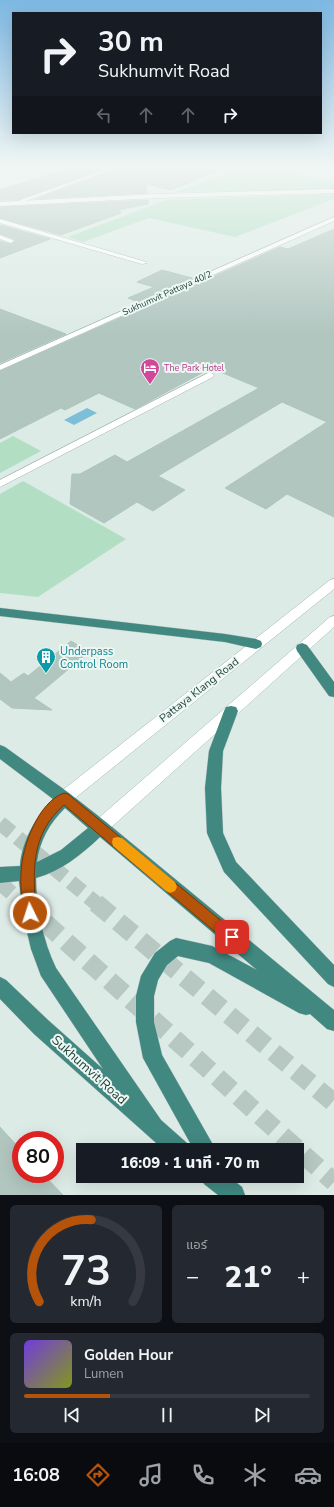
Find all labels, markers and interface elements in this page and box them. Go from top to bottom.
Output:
text: 30 m [98,23,164,61]
icon: right [32,28,84,80]
text: Sukhumvit Road [98,59,230,83]
icon: left [93,104,115,126]
icon: ahead [135,104,157,126]
icon: ahead [177,104,199,126]
icon: right [219,104,241,126]
street label: Sukhumvit Pattaya 40/2 [120,268,214,318]
hotel icon: The Park Hotel [139,357,161,385]
place label: The Park Hotel [164,362,225,374]
place label: Underpass Control Room [60,644,128,672]
building icon: Underpass Control Room [35,646,57,674]
street label: Pattaya Klang Road [156,654,242,726]
position arrow [9,892,51,934]
pin [215,920,249,954]
icon: arrive [221,926,243,948]
street label: Sukhumvit Road [48,1031,130,1109]
speed limit sign: 80 [12,1131,64,1183]
text: 16:09 · 1 นาที · 70 m [120,1153,260,1173]
text: แอร์ [186,1236,207,1254]
text: 73 [61,1243,111,1300]
text: 21° [224,1257,272,1298]
text: − [186,1262,199,1292]
text: + [297,1262,310,1292]
text: km/h [70,1292,102,1311]
text: Golden Hour [84,1345,173,1365]
text: Lumen [84,1365,124,1383]
icon: previous [61,1404,83,1426]
icon: pause [156,1404,178,1426]
icon: next [251,1404,273,1426]
icon: directions [84,1461,112,1489]
icon: music [137,1461,165,1489]
icon: phone [189,1461,217,1489]
icon: climate [241,1461,269,1489]
icon: car [294,1461,322,1489]
text: 16:08 [12,1463,60,1487]

